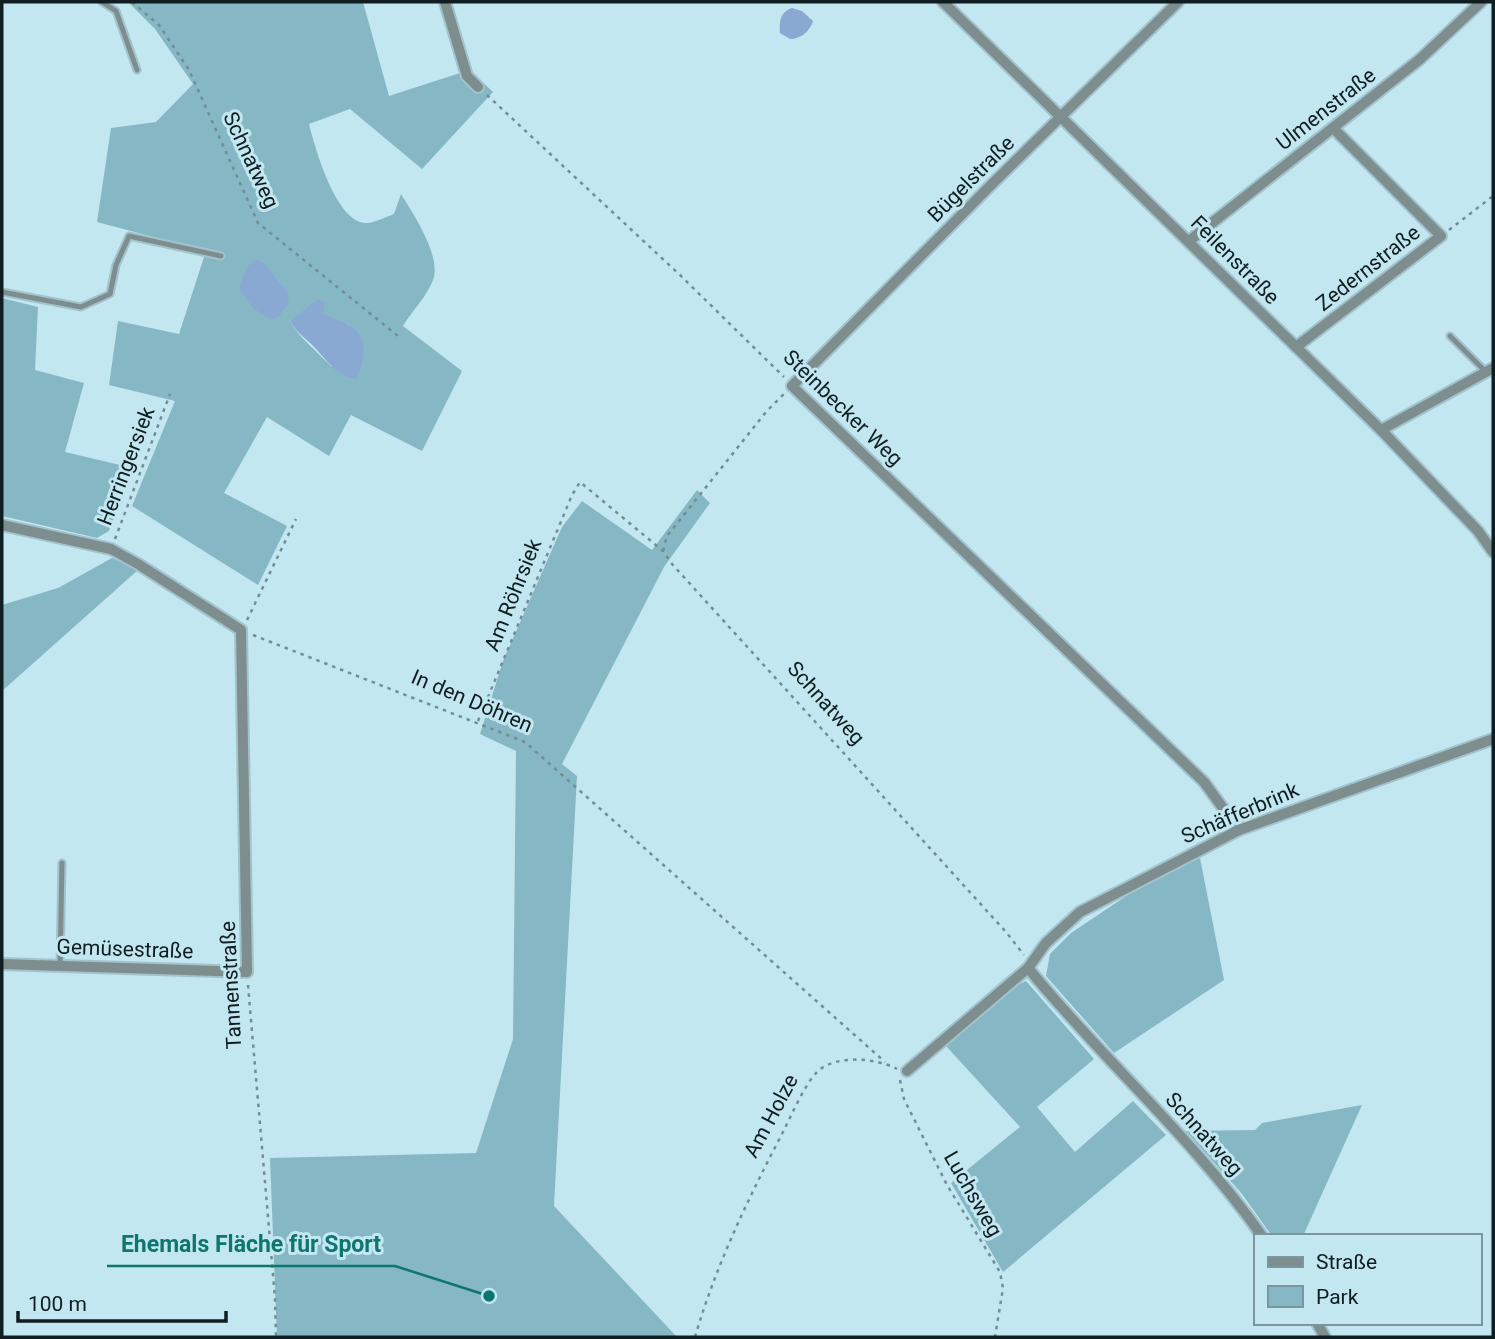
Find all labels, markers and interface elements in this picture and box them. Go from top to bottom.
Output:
street label: Ulmenstraße [1272,63,1380,155]
street label: Schnatweg [218,108,284,212]
street label: Bügelstraße [923,131,1019,227]
street label: Feilenstraße [1186,211,1284,309]
street label: Zedernstraße [1311,220,1425,316]
street label: Steinbecker Weg [778,345,908,471]
street label: Herringersiek [92,403,160,529]
street label: Am Röhrsiek [480,535,546,655]
street label: Schnatweg [782,656,870,750]
street label: In den Döhren [408,665,536,737]
street label: Schäfferbrink [1178,777,1303,849]
street label: Tannenstraße [216,920,246,1050]
street label: Gemüsestraße [56,935,194,963]
street label: Am Holze [739,1070,803,1162]
street label: Schnatweg [1160,1087,1248,1181]
street label: Luchsweg [939,1147,1007,1241]
callout: Ehemals Fläche für Sport [107,1222,395,1266]
text: Ehemals Fläche für Sport [121,1231,381,1258]
legend [1254,1234,1481,1325]
text: Straße [1316,1250,1377,1274]
scale bar [18,1280,226,1324]
text: Park [1316,1285,1359,1309]
text: 100 m [28,1292,87,1316]

